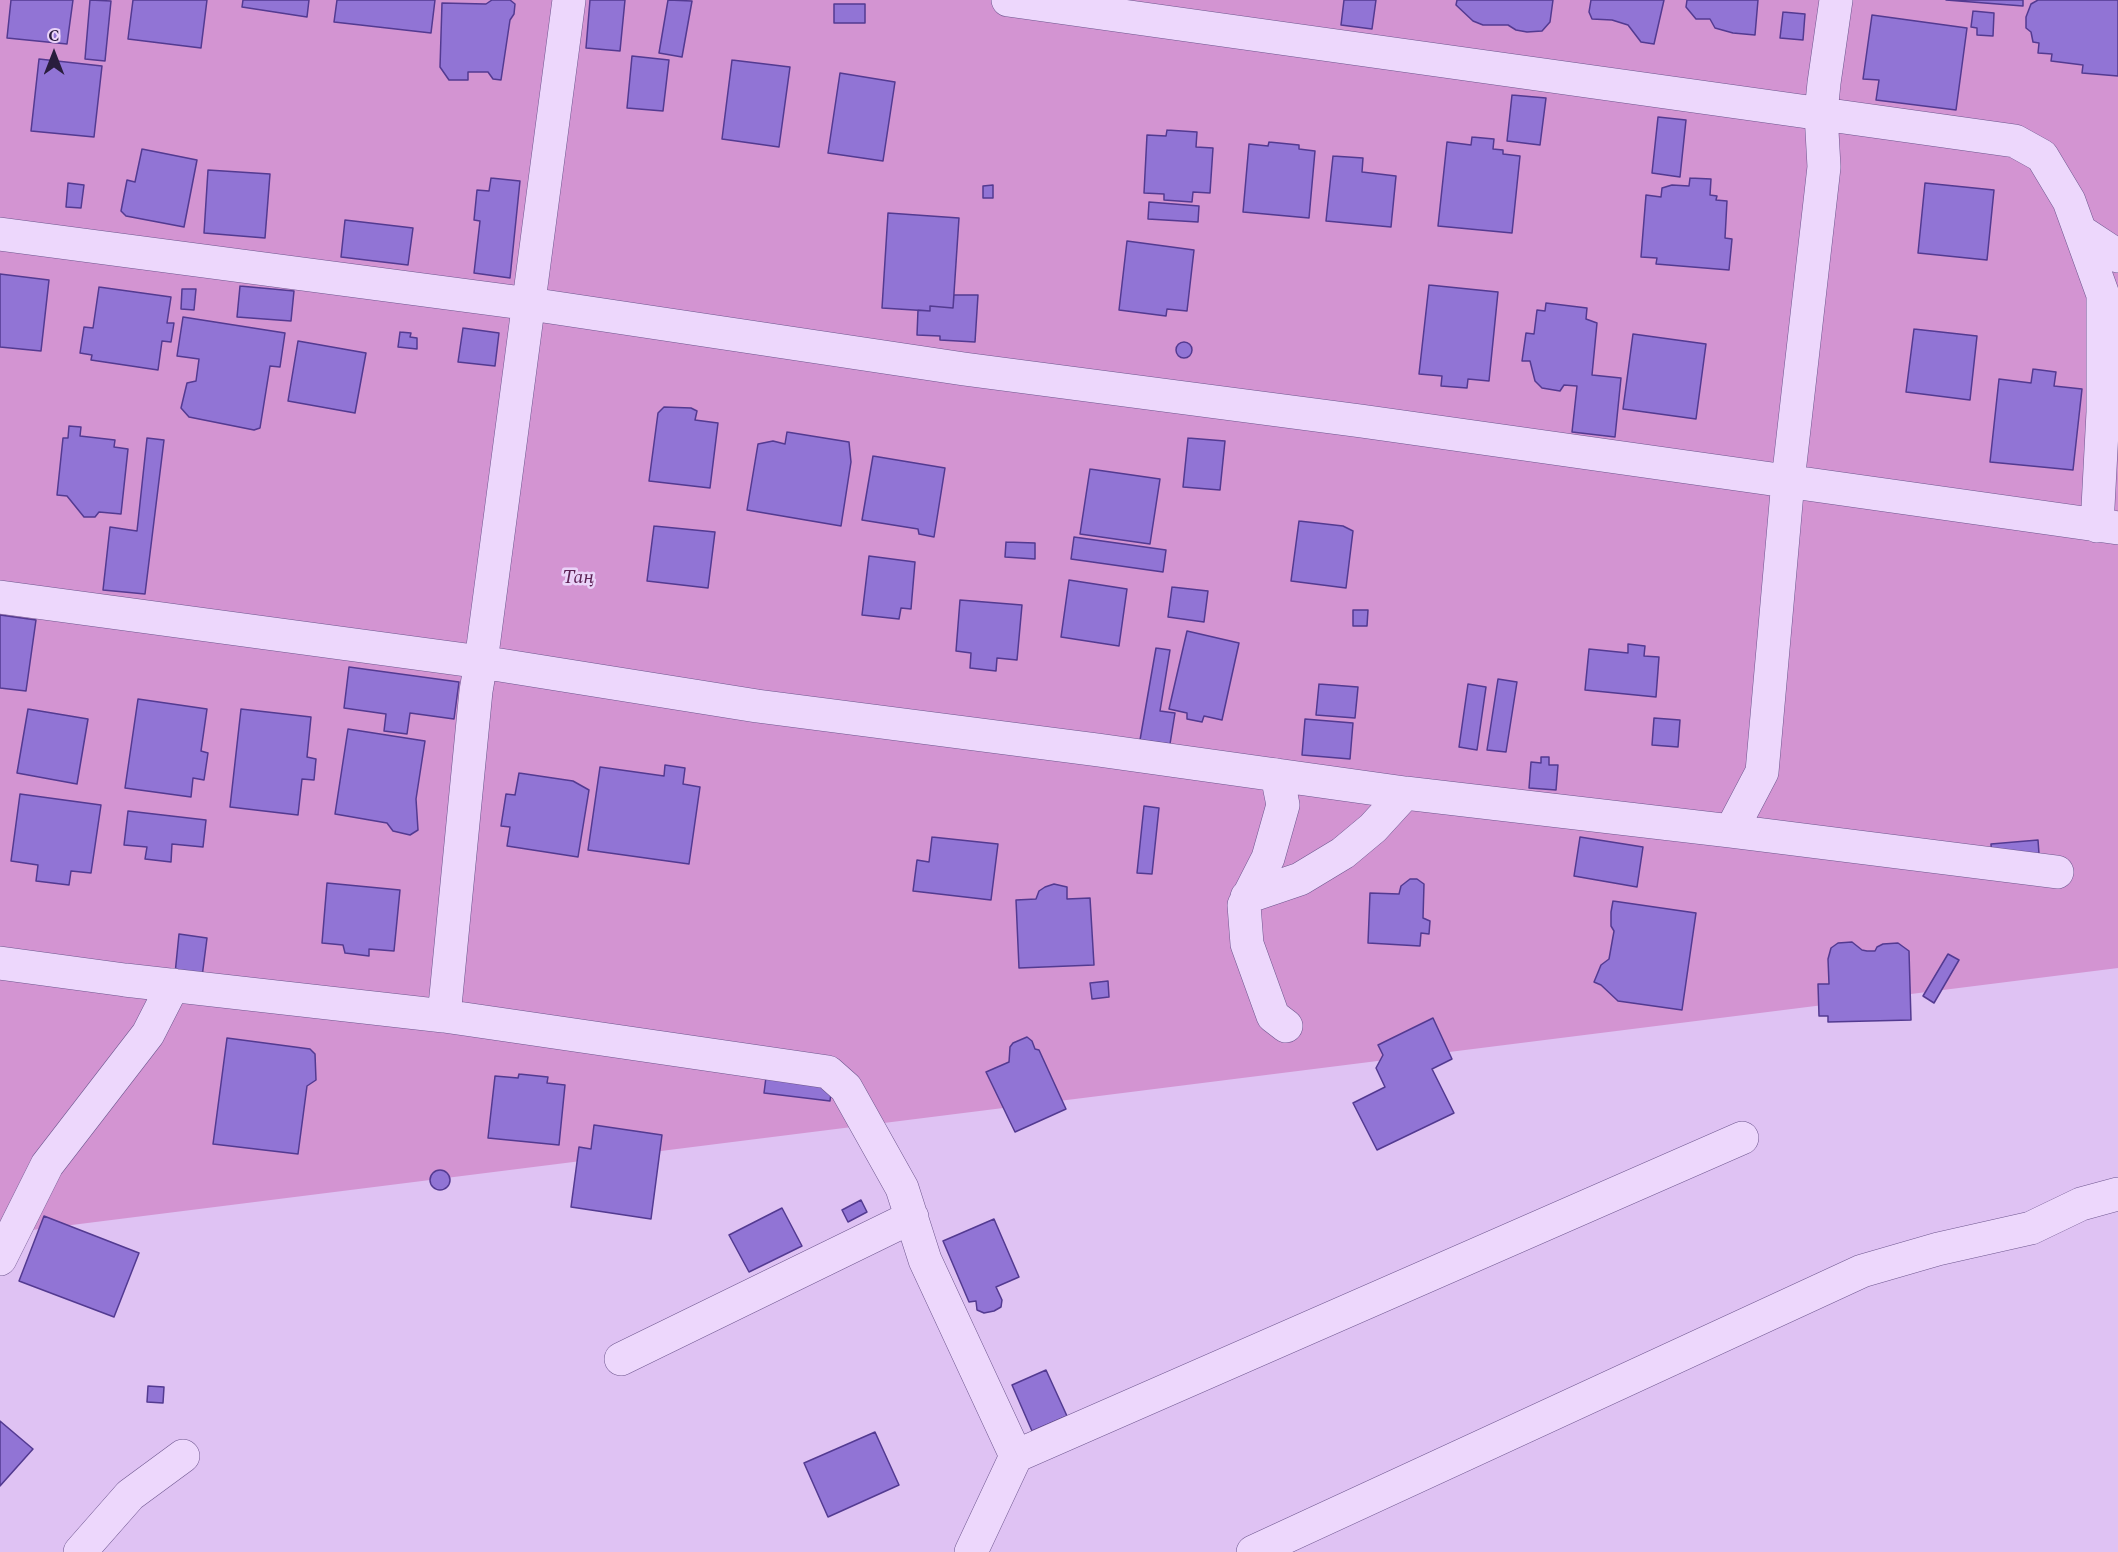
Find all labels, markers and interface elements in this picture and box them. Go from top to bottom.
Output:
north arrow [24,24,84,84]
text: С [48,24,60,48]
park label: Таң [562,567,594,591]

